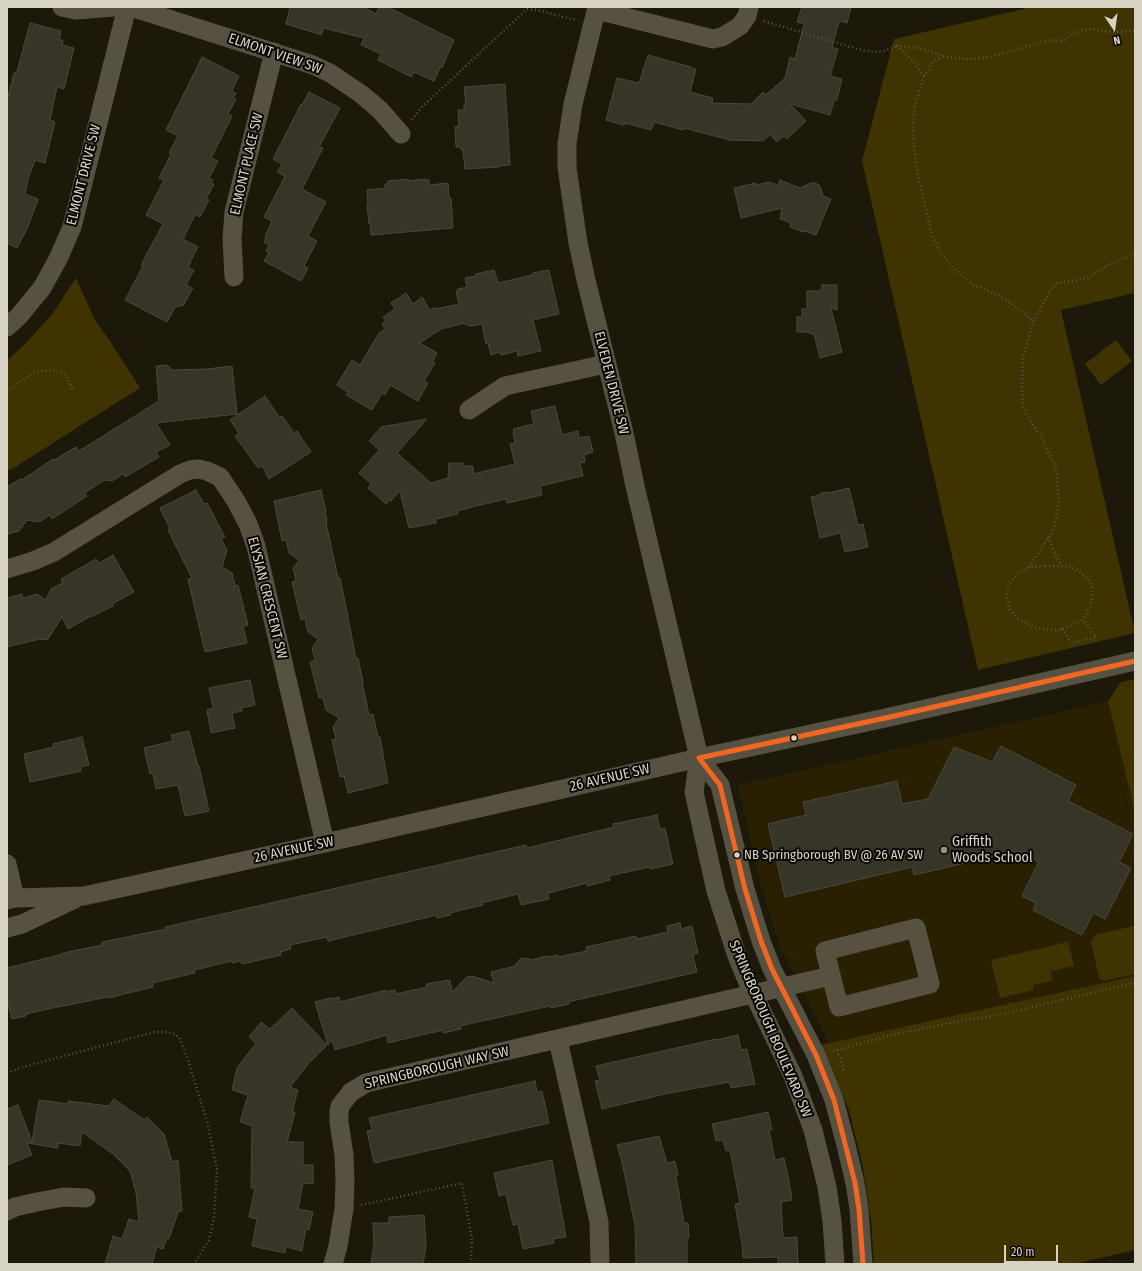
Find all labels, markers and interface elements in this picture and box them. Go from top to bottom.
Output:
north arrow [1094,8,1134,48]
street label: ELMONT VIEW SW [226,30,324,78]
text: N [1112,33,1121,47]
street label: ELMONT PLACE SW [227,111,267,217]
street label: ELMONT DRIVE SW [63,123,105,227]
street label: ELVEDEN DRIVE SW [590,330,632,436]
street label: ELYSIAN CRESCENT SW [244,535,290,661]
unlabelled marker [789,733,799,743]
street label: 26 AVENUE SW [569,761,651,795]
street label: 26 AVENUE SW [253,833,335,867]
place label: Griffith Woods School [952,834,1033,866]
marker: Griffith Woods School [939,845,949,855]
place label: NB Springborough BV @ 26 AV SW [744,847,923,863]
marker: NB Springborough BV @ 26 AV SW [732,850,742,860]
street label: SPRINGBOROUGH BOULEVARD SW [725,938,815,1120]
street label: SPRINGBOROUGH WAY SW [363,1043,511,1093]
scale bar [1006,1237,1060,1263]
text: 20 m [1011,1245,1035,1259]

